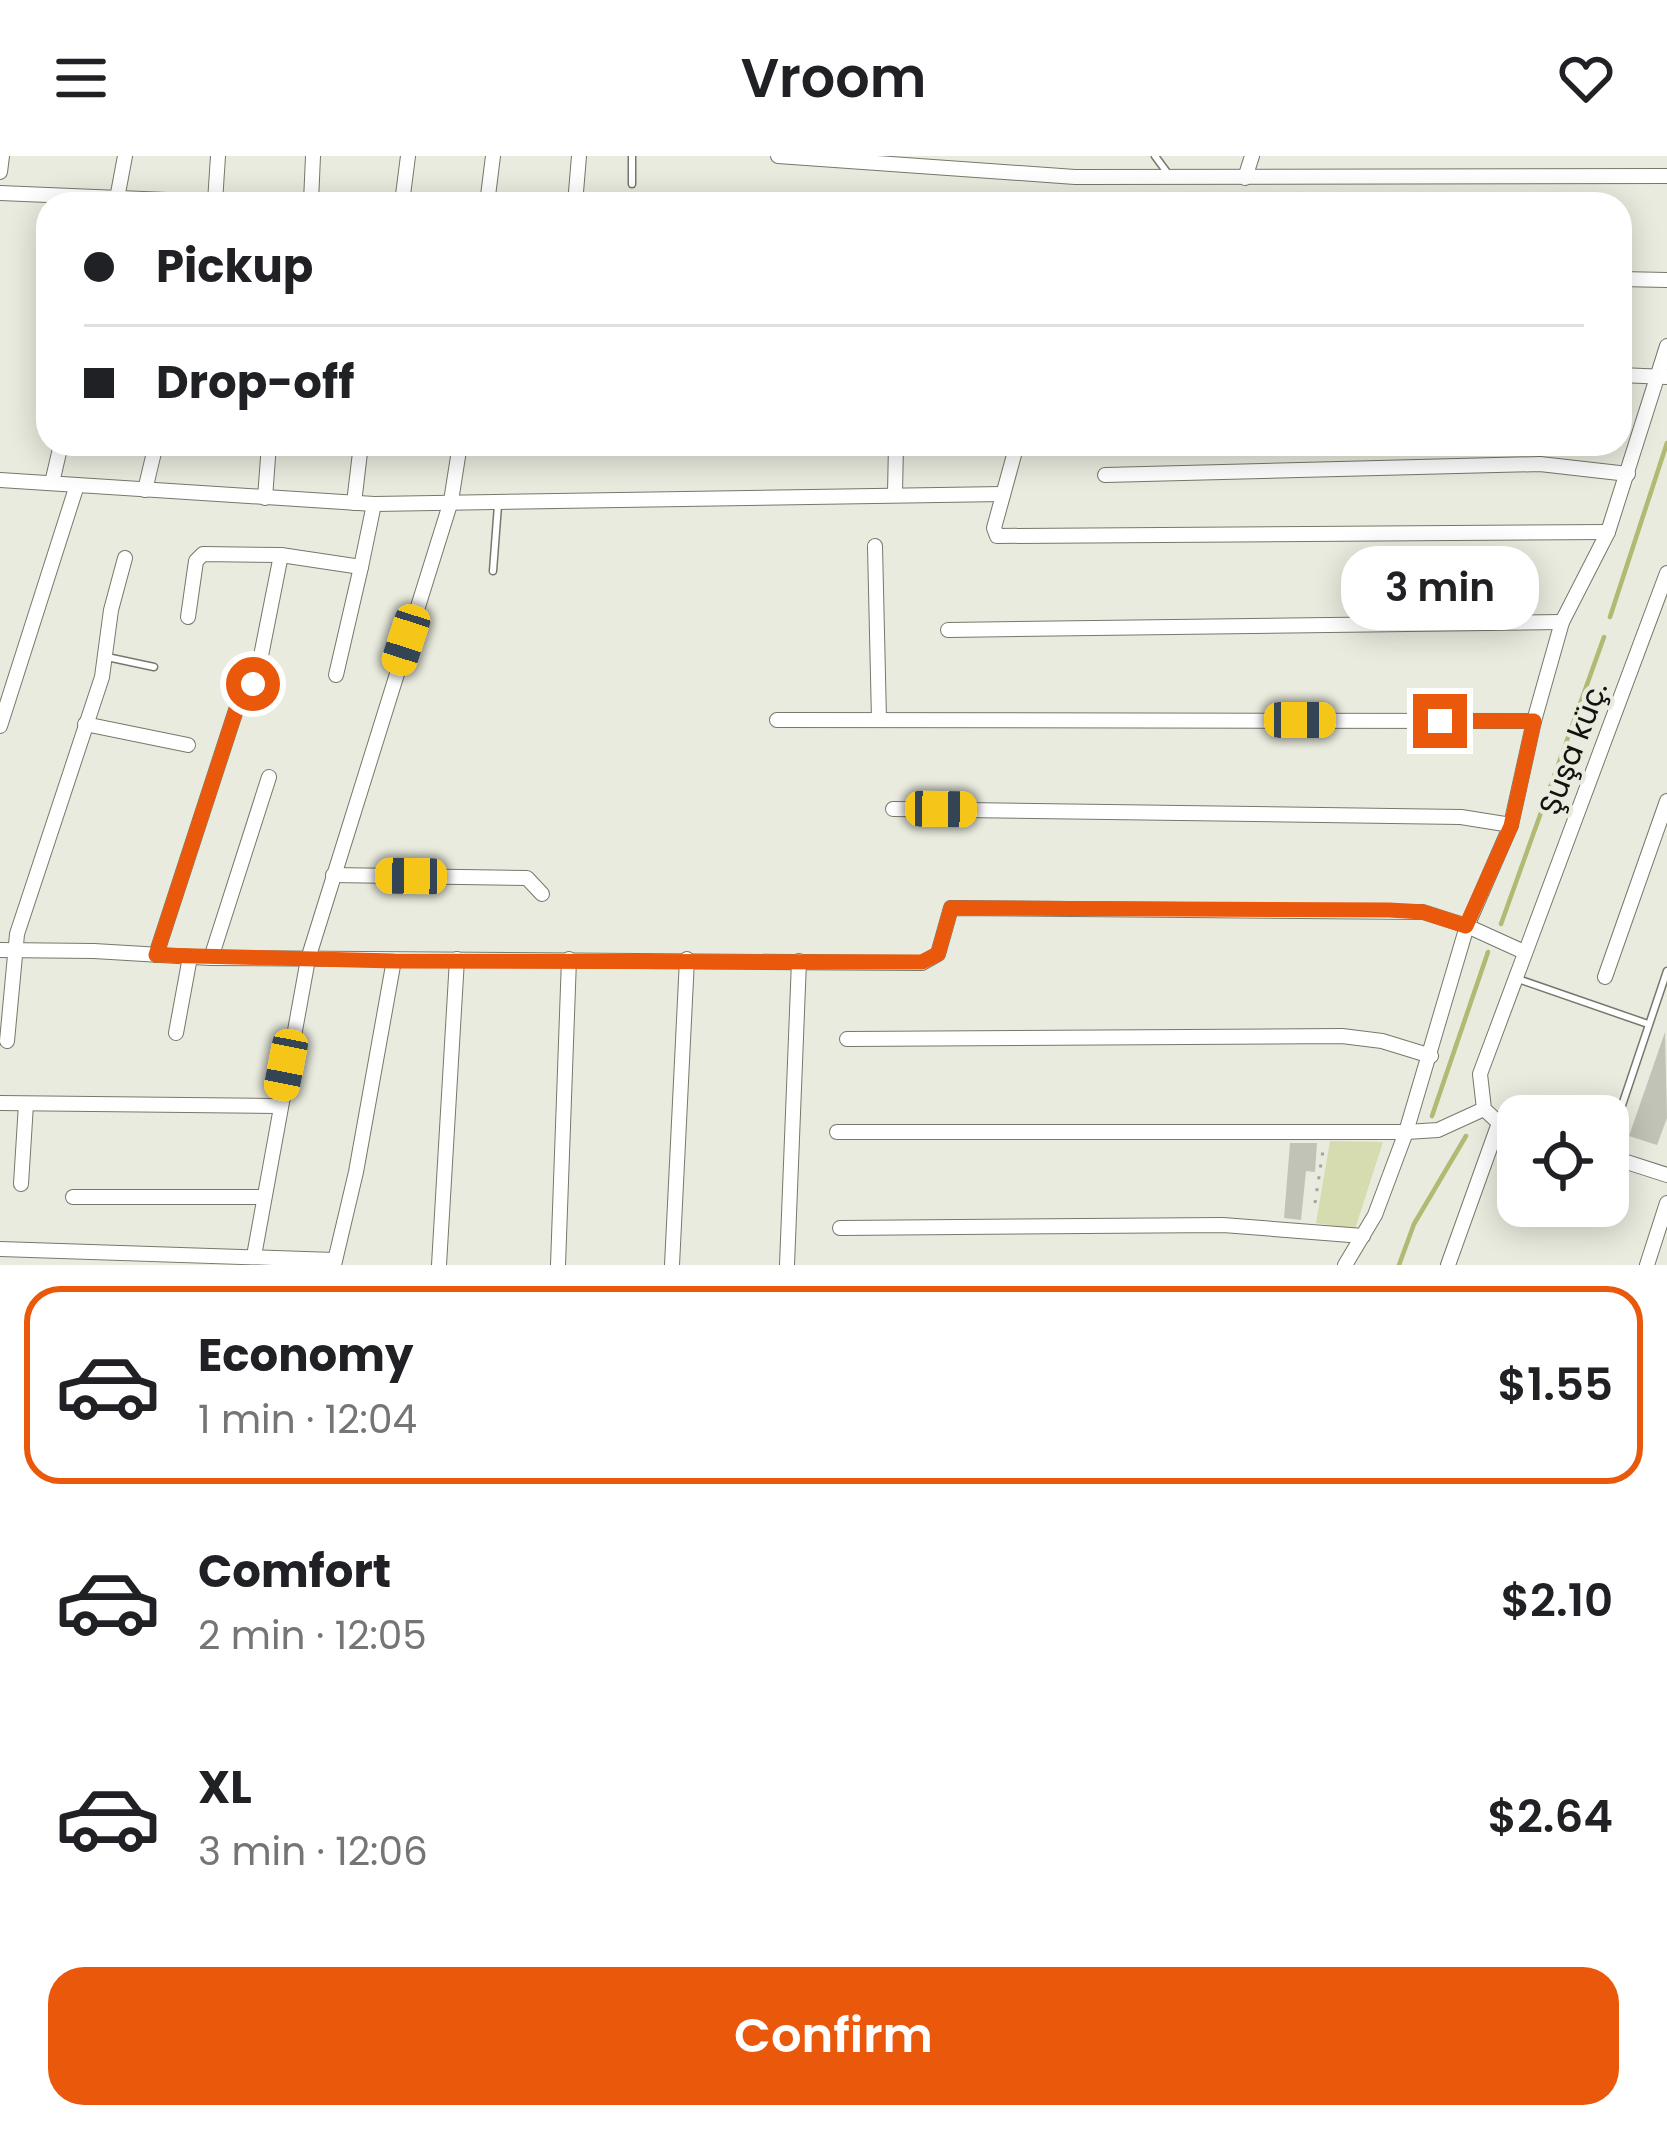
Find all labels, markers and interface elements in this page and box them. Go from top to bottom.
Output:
text: Vroom [741,40,926,116]
icon: menu [48,45,114,111]
icon: heart [1553,45,1619,111]
text: Pickup [156,235,313,298]
text: Drop-off [156,351,354,414]
callout: 3 min [1341,547,1539,631]
text: 3 min [1385,560,1495,615]
car [378,600,434,680]
route start [226,657,280,711]
street label: Şuşa küç. [1528,675,1618,821]
route end [1413,694,1467,748]
car [1264,702,1336,738]
car [905,790,977,828]
car [375,857,447,895]
car [261,1026,311,1104]
map controls [1497,1095,1629,1227]
button: locate [1497,1095,1629,1227]
text: Economy [198,1324,413,1387]
icon: car [54,1331,162,1439]
text: $1.55 [1498,1353,1613,1416]
text: 1 min · 12:04 [198,1392,417,1447]
text: Comfort [198,1540,391,1603]
icon: car [54,1547,162,1655]
text: $2.10 [1501,1569,1613,1632]
text: 2 min · 12:05 [198,1608,427,1663]
text: XL [198,1756,252,1819]
icon: car [54,1763,162,1871]
text: $2.64 [1487,1785,1613,1848]
text: 3 min · 12:06 [198,1824,428,1879]
button: Confirm [48,1967,1619,2105]

